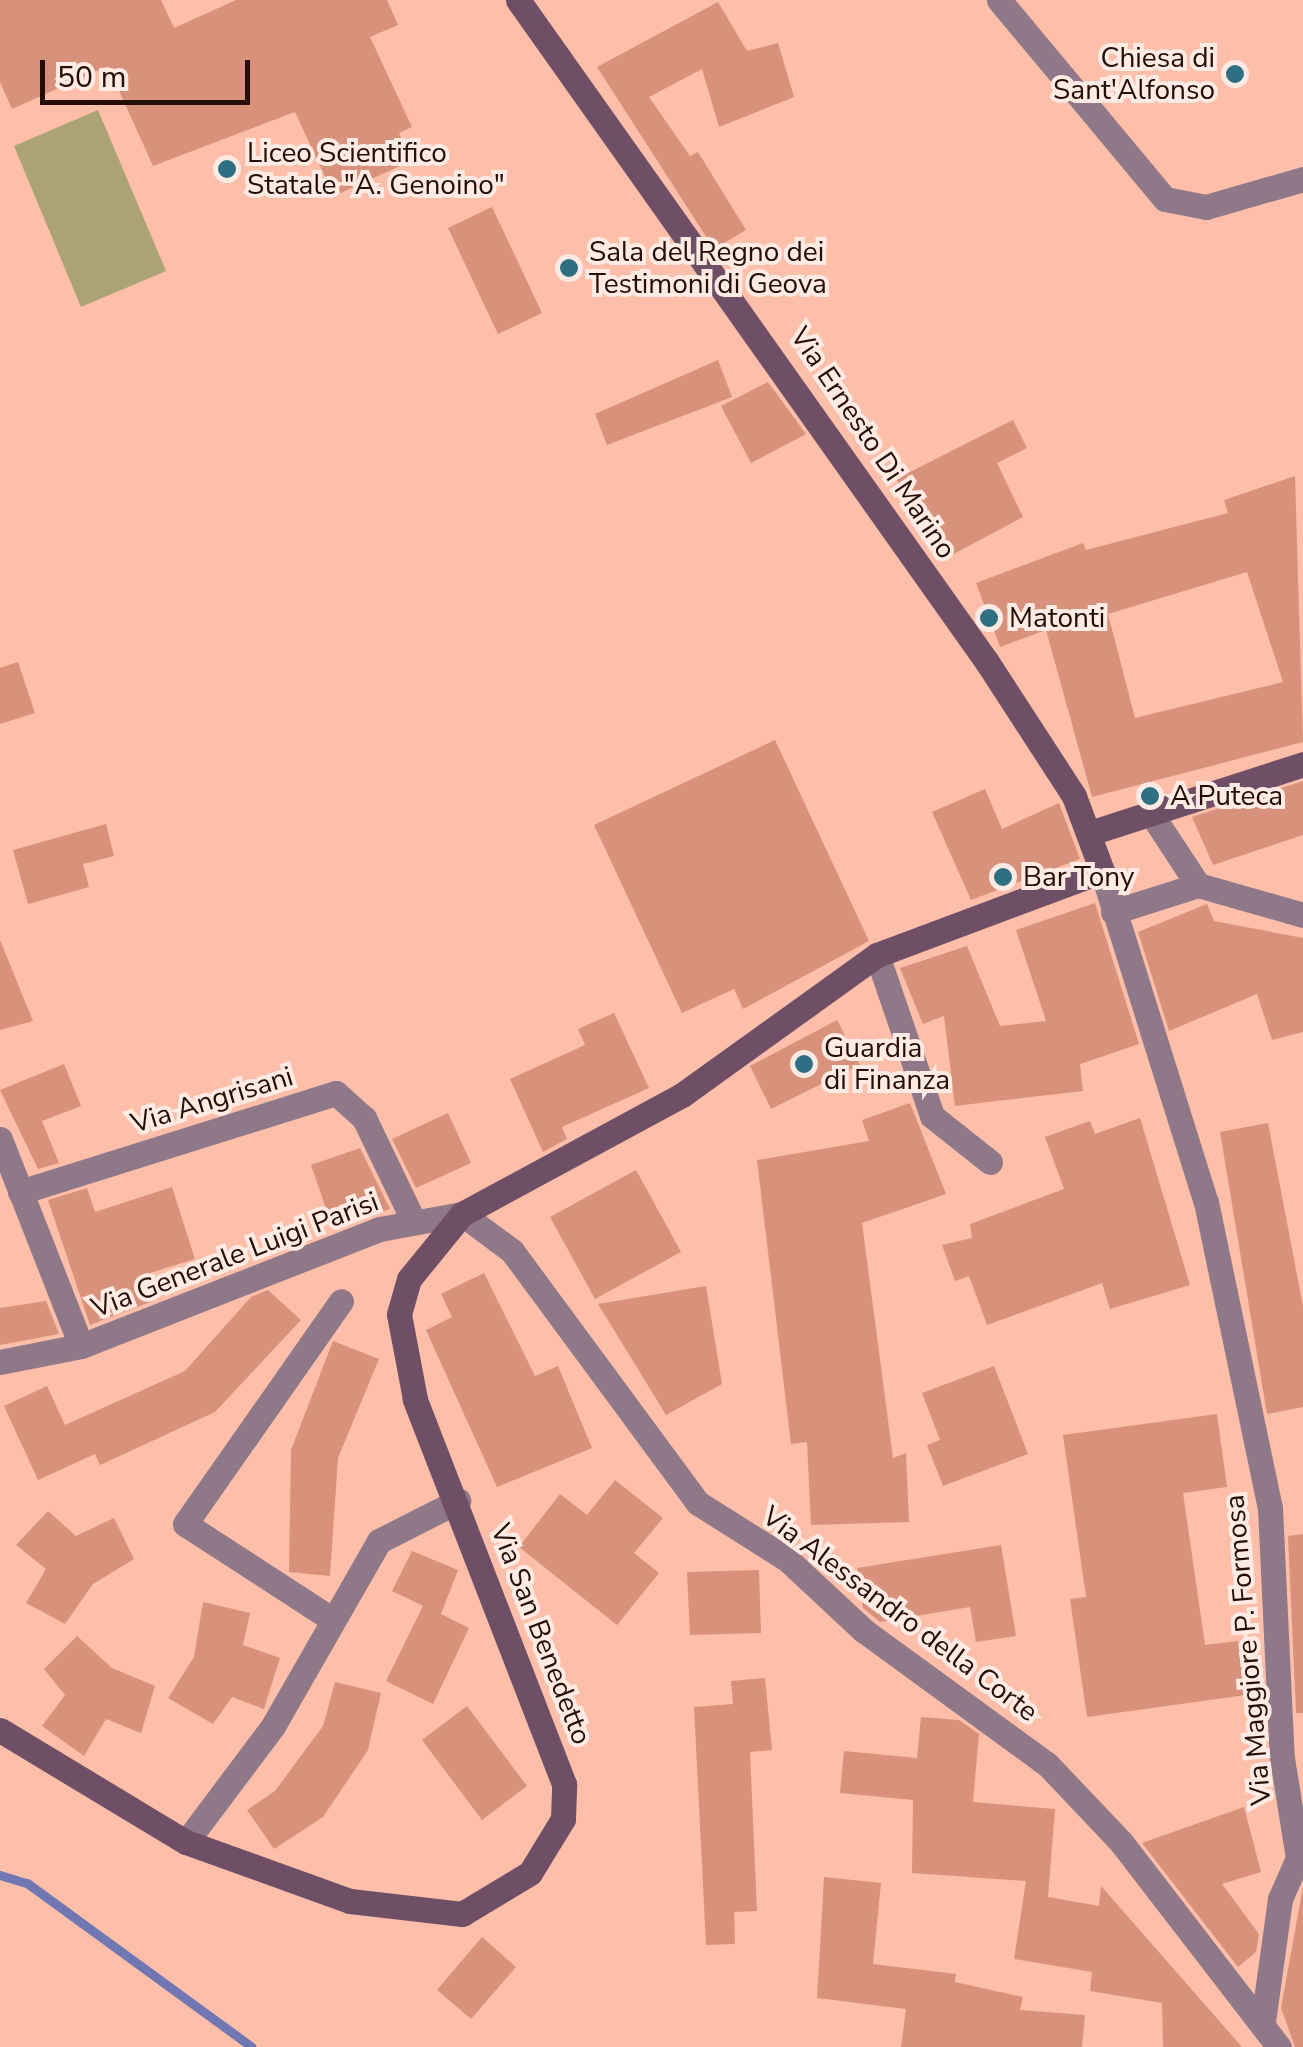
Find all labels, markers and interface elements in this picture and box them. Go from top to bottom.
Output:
scale bar [45,40,255,102]
place label: Chiesa di Sant'Alfonso [1053,41,1215,107]
text: 50 m [57,57,126,98]
marker: Chiesa di Sant'Alfonso [1224,63,1246,85]
place label: Liceo Scientifico Statale "A. Genoino" [247,136,505,202]
marker: Liceo Scientifico Statale "A. Genoino" [216,158,238,180]
place label: Sala del Regno dei Testimoni di Geova [589,235,827,301]
marker: Sala del Regno dei Testimoni di Geova [558,257,580,279]
street label: Via Ernesto Di Marino [783,321,963,565]
place label: Matonti [1009,601,1105,635]
marker: Matonti [978,607,1000,629]
place label: A Puteca [1170,779,1283,813]
marker: A Puteca [1139,785,1161,807]
place label: Bar Tony [1023,860,1134,894]
marker: Bar Tony [992,866,1014,888]
place label: Guardia di Finanza [824,1031,950,1097]
marker: Guardia di Finanza [793,1053,815,1075]
street label: Via Angrisani [127,1059,297,1141]
street label: Via Generale Luigi Parisi [87,1185,383,1325]
street label: Via Maggiore P. Formosa [1218,1493,1278,1807]
street label: Via Alessandro della Corte [756,1499,1044,1729]
street label: Via San Benedetto [483,1519,599,1749]

